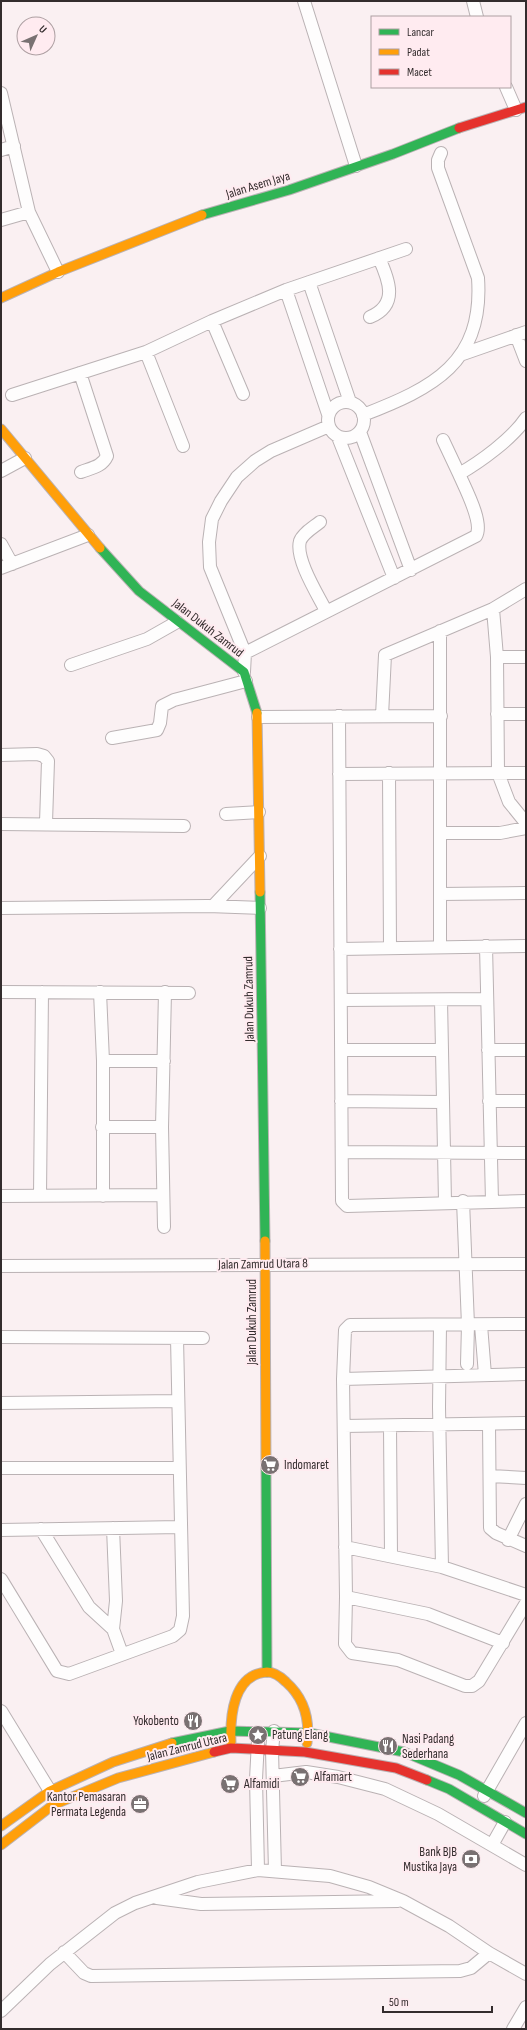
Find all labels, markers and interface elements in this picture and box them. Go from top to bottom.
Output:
north arrow [16,16,56,56]
legend [371,16,511,88]
text: U [36,23,50,36]
text: Lancar [407,25,434,40]
text: Padat [407,45,430,60]
text: Macet [407,65,432,80]
street label: Jalan Asem Jaya [223,168,292,203]
street label: Jalan Dukuh Zamrud [168,595,247,661]
street label: Jalan Dukuh Zamrud [240,956,258,1043]
street label: Jalan Zamrud Utara 8 [217,1255,308,1273]
street label: Jalan Dukuh Zamrud [244,1279,260,1366]
supermarket icon: Indomaret [259,1454,281,1476]
place label: Indomaret [284,1457,329,1473]
restaurant icon: Yokobento [182,1710,204,1732]
place label: Yokobento [133,1713,179,1729]
place icon: Patung Elang [247,1724,269,1746]
place label: Patung Elang [272,1727,328,1743]
street label: Jalan Zamrud Utara [144,1729,229,1765]
place label: Nasi Padang Sederhana [402,1731,454,1762]
restaurant icon: Nasi Padang Sederhana [377,1735,399,1757]
supermarket icon: Alfamart [289,1766,311,1788]
place label: Alfamart [313,1769,352,1785]
supermarket icon: Alfamidi [219,1773,241,1795]
place label: Alfamidi [243,1776,279,1792]
place label: Kantor Pemasaran Permata Legenda [47,1789,126,1820]
office icon: Kantor Pemasaran Permata Legenda [129,1793,151,1815]
place label: Bank BJB Mustika Jaya [403,1844,457,1875]
bank icon: Bank BJB Mustika Jaya [460,1848,482,1870]
scale bar [383,1988,492,2014]
text: 50 m [389,1995,409,2010]

